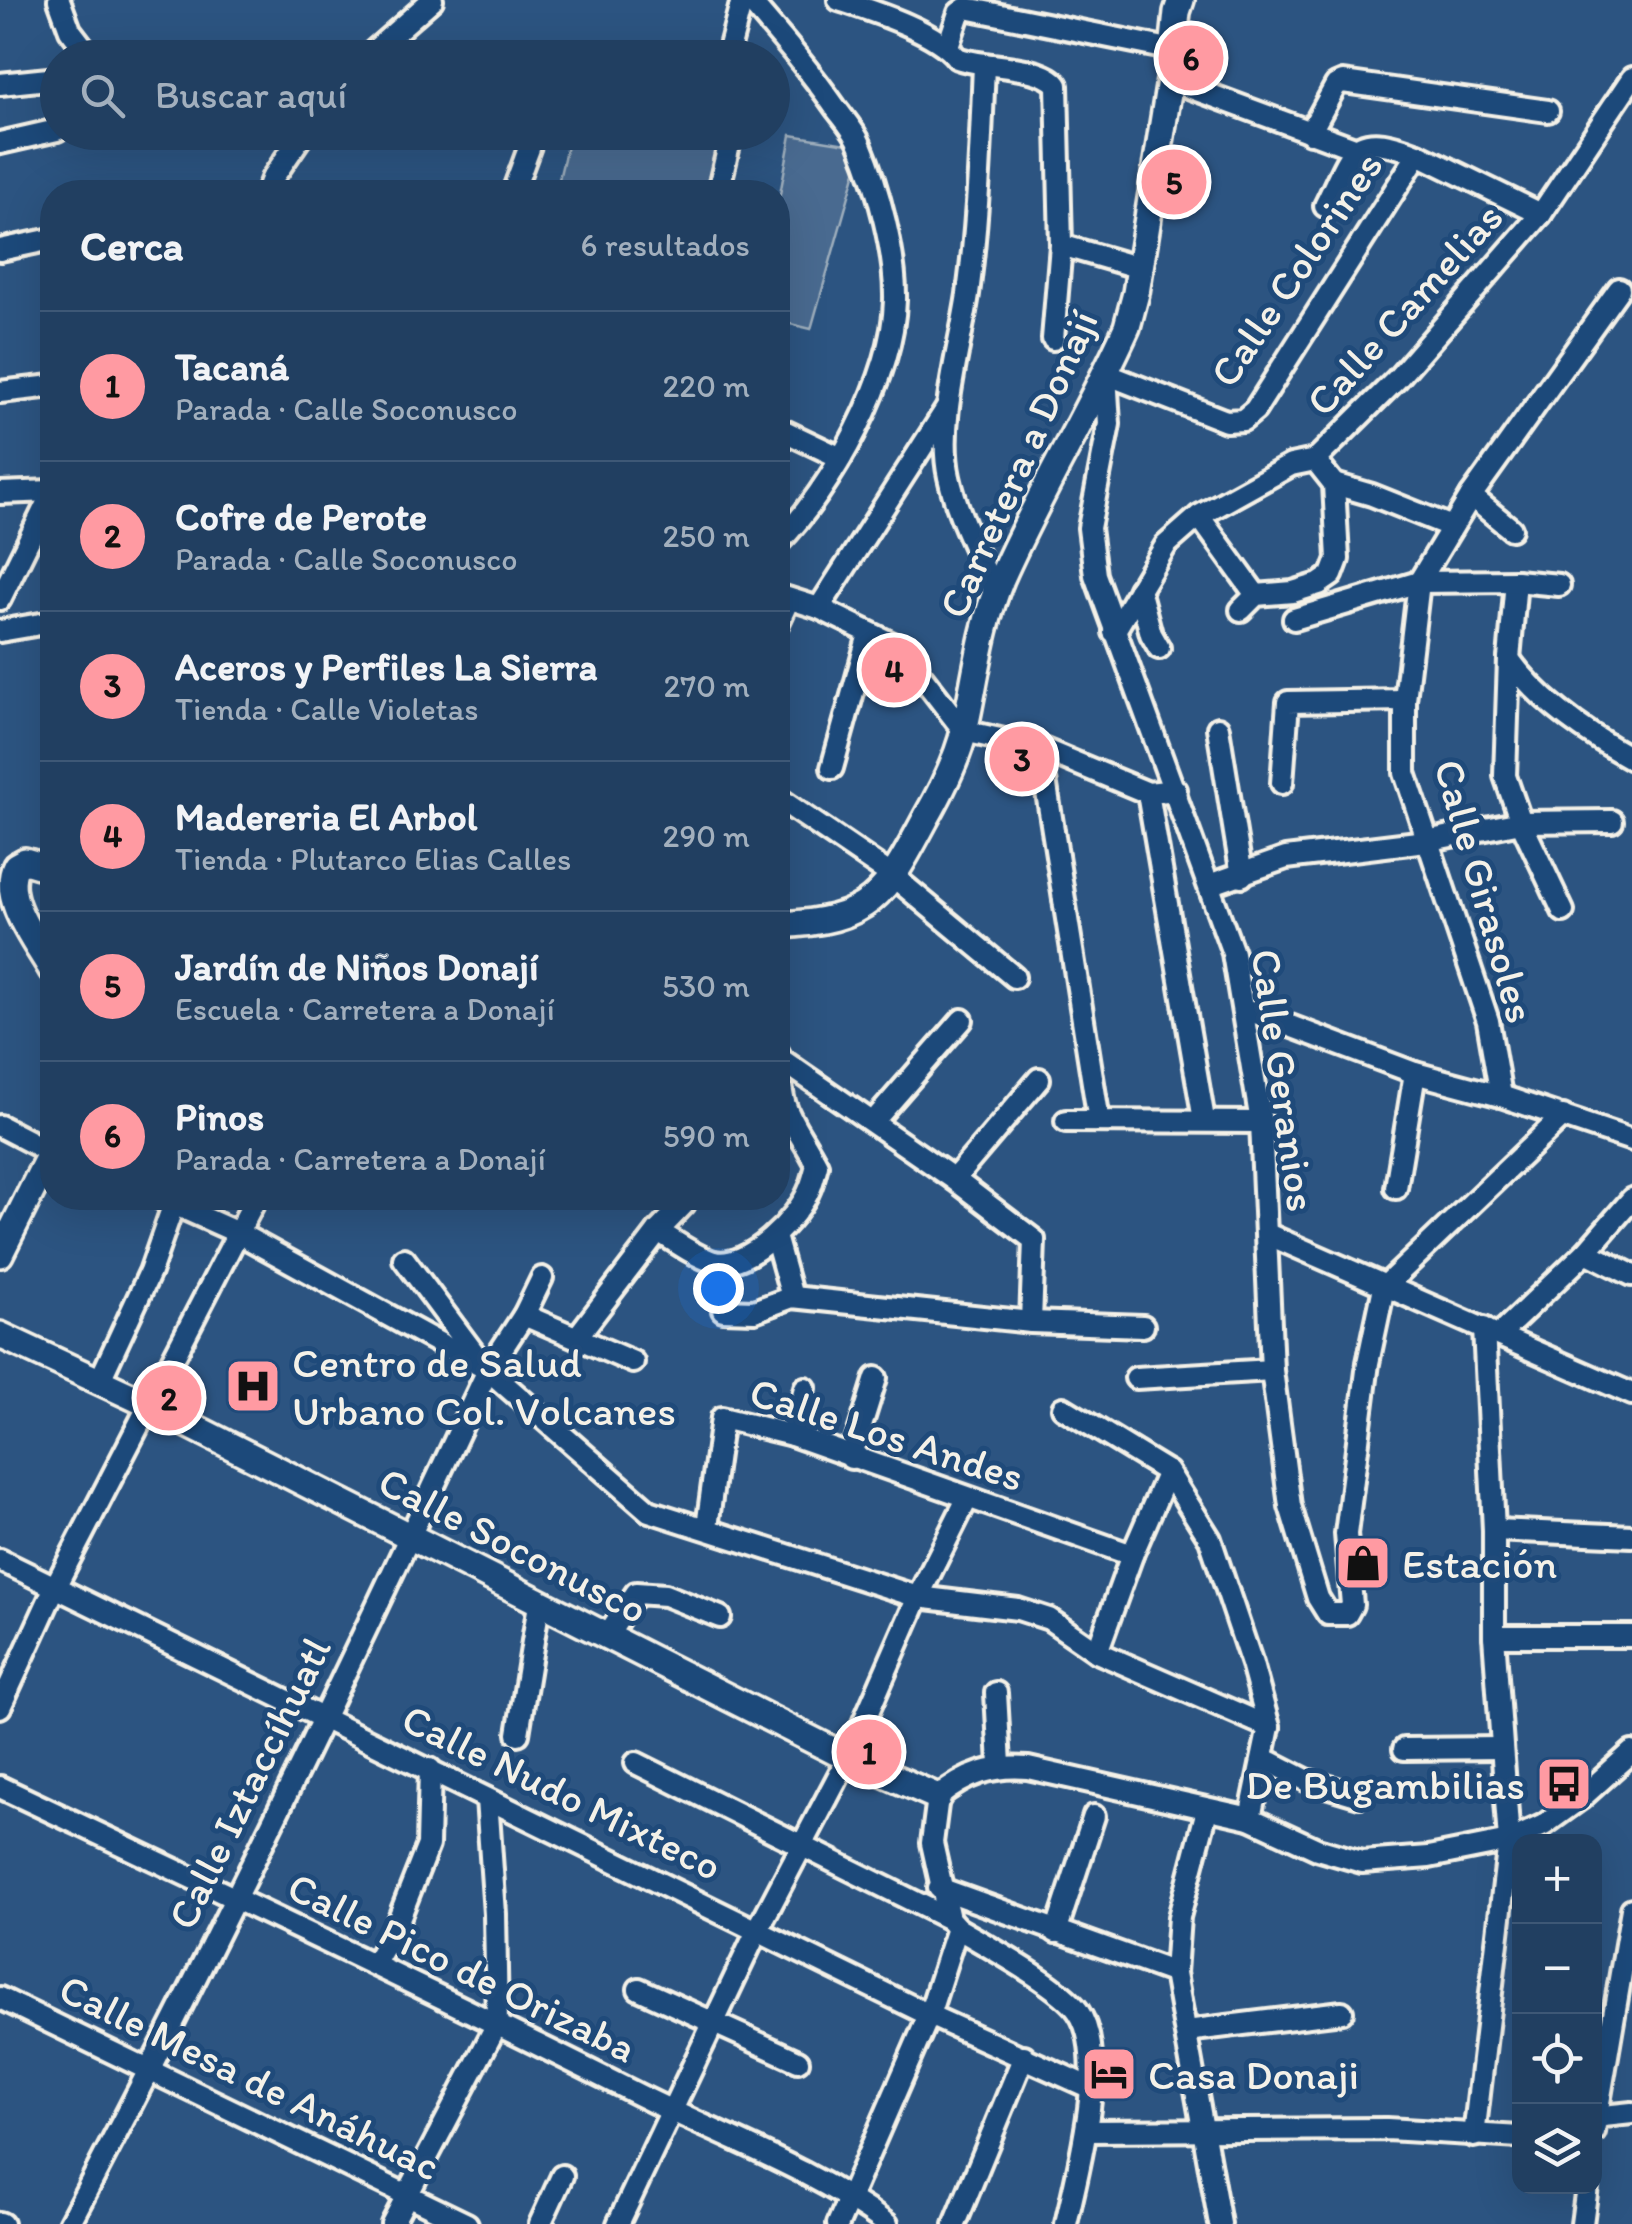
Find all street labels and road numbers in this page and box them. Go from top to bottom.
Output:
street label: Calle Colorines [1199,142,1393,396]
street label: Calle Camelias [1295,192,1513,426]
street label: Carretera a Donají [927,302,1109,626]
street label: Calle Girasoles [1423,754,1547,1028]
street label: Calle Geranios [1240,946,1328,1214]
street label: Calle Los Andes [744,1366,1030,1502]
street label: Calle Soconusco [370,1455,656,1635]
street label: Calle Iztaccíhuatl [156,1629,342,1937]
street label: Calle Nudo Mixteco [394,1693,730,1891]
street label: Calle Pico de Orizaba [280,1861,644,2073]
street label: Calle Mesa de Anáhuac [51,1963,449,2191]

